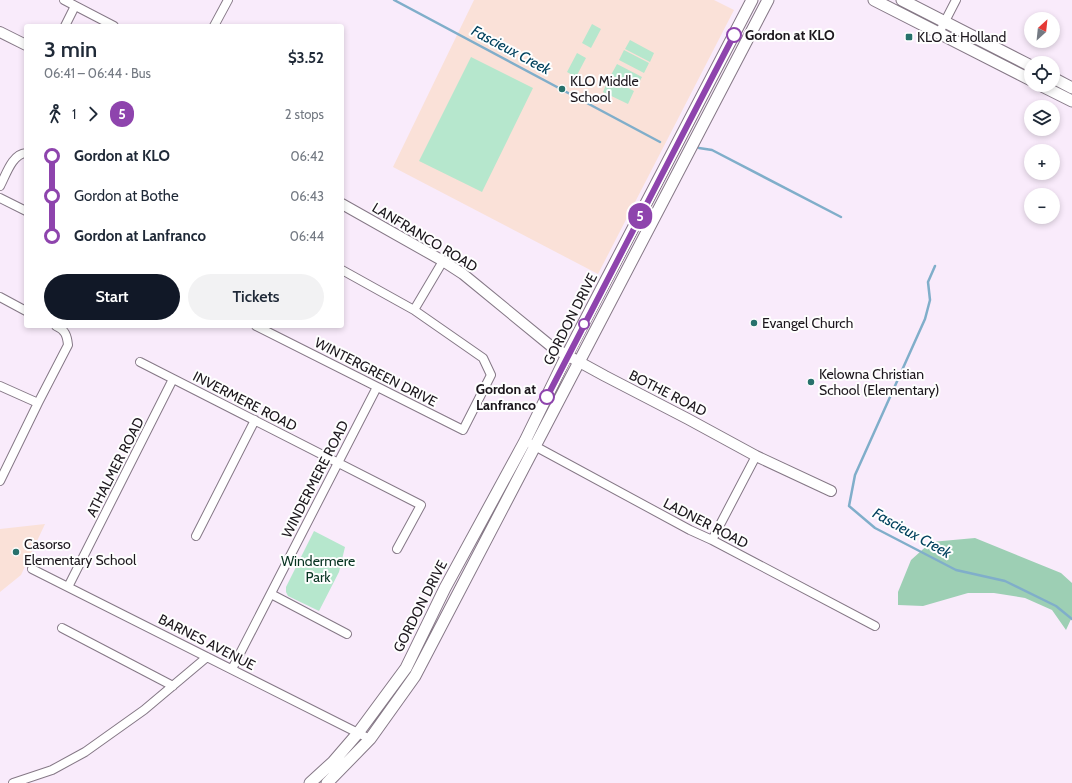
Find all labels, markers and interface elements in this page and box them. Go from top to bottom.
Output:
north arrow [1024,12,1060,48]
map controls [1024,12,1060,224]
water label: Fascieux Creek [468,22,554,79]
place label: Gordon at KLO [745,26,835,44]
marker: Gordon at KLO [726,27,742,43]
place label: KLO at Holland [917,28,1006,46]
marker: KLO at Holland [904,32,914,42]
text: 3 min [44,36,97,63]
text: $3.52 [288,49,324,67]
button: locate [1024,56,1060,92]
text: 06:41 – 06:44 · Bus [44,65,151,81]
place label: KLO Middle School [570,72,639,106]
marker: KLO Middle School [557,84,567,94]
button: layers [1024,100,1060,136]
icon: walk [44,103,66,125]
icon: forward [82,103,104,125]
text: 5 [118,105,126,123]
text: 1 [72,106,76,122]
text: 2 stops [285,106,324,122]
button: + [1024,144,1060,180]
text: Gordon at KLO [74,147,170,165]
text: 06:42 [291,148,324,164]
text: Gordon at Bothe [74,187,179,205]
text: 06:43 [290,188,324,204]
button: − [1024,188,1060,224]
street label: LANFRANCO ROAD [369,198,481,276]
line badge: 5 [627,203,653,229]
text: 5 [636,207,644,225]
text: Gordon at Lanfranco [74,227,206,245]
text: 06:44 [290,228,324,244]
street label: GORDON DRIVE [539,270,601,368]
button: Start [44,274,180,320]
button: Tickets [188,274,324,320]
place label: Evangel Church [762,314,853,332]
unlabelled marker [578,318,590,330]
marker: Evangel Church [749,318,759,328]
street label: WINTERGREEN DRIVE [312,333,441,411]
place label: Kelowna Christian School (Elementary) [819,365,939,399]
street label: BOTHE ROAD [626,366,710,420]
street label: INVERMERE ROAD [190,367,300,435]
marker: Kelowna Christian School (Elementary) [806,377,816,387]
place label: Gordon at Lanfranco [476,380,536,414]
marker: Gordon at Lanfranco [539,389,555,405]
street label: ATHALMER ROAD [82,414,148,520]
street label: WINDERMERE ROAD [278,417,352,541]
street label: LADNER ROAD [661,494,751,552]
water label: Fascieux Creek [869,504,955,562]
place label: Casorso Elementary School [24,535,137,569]
marker: Casorso Elementary School [11,547,21,557]
park label: Windermere Park [281,552,355,586]
street label: GORDON DRIVE [389,557,451,655]
street label: BARNES AVENUE [156,610,259,674]

